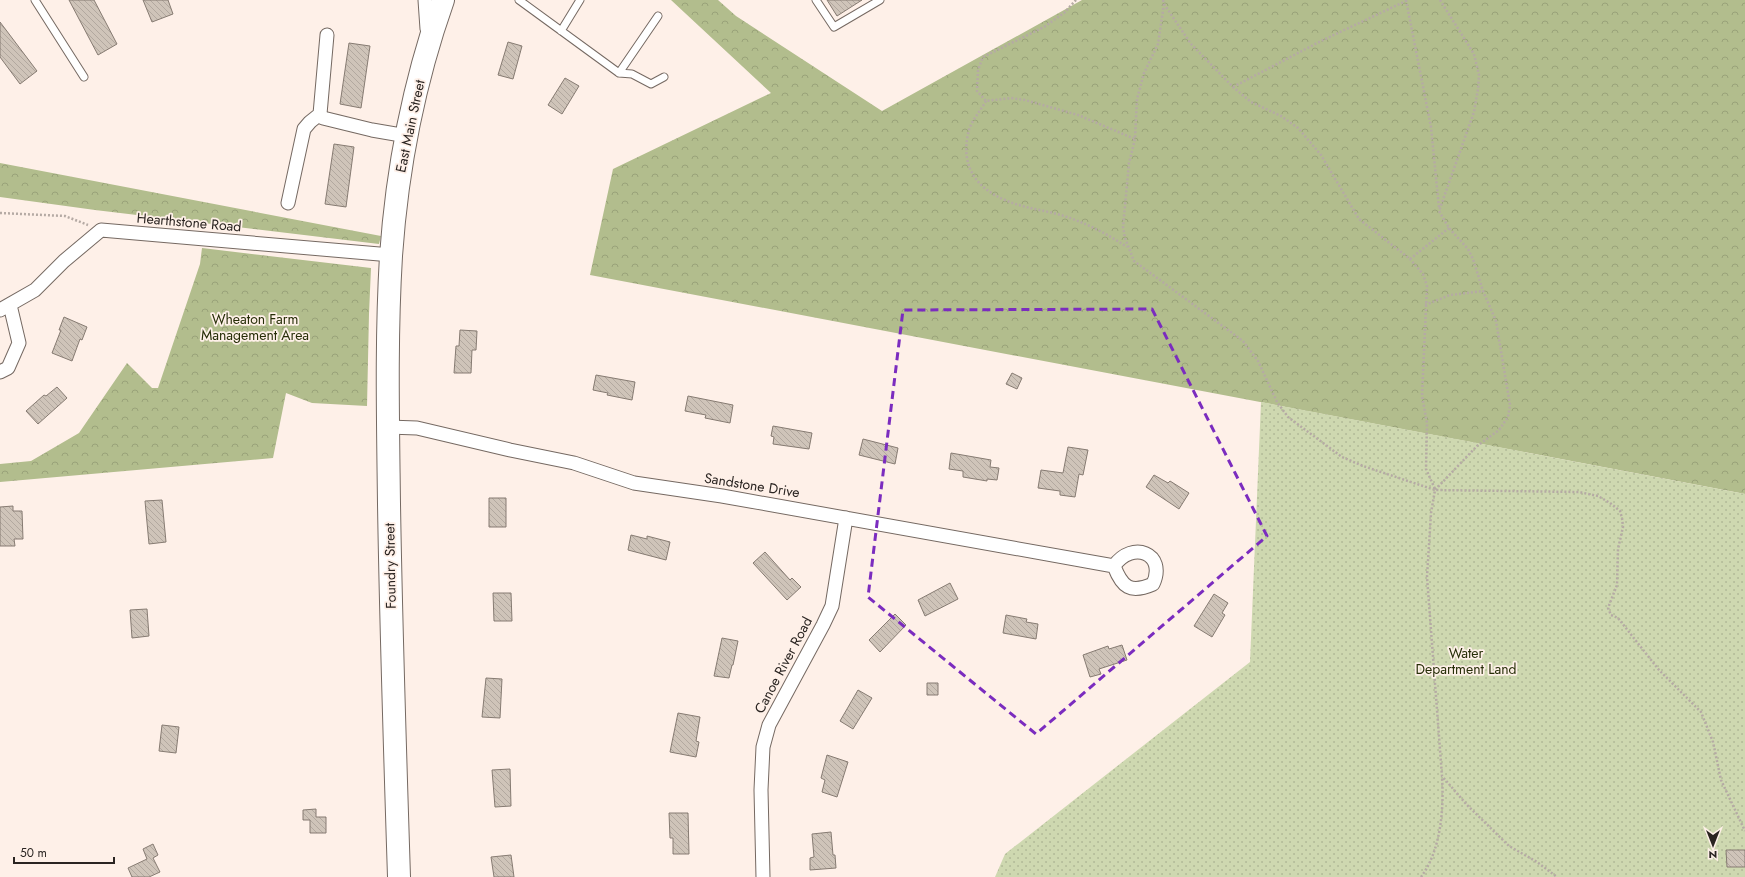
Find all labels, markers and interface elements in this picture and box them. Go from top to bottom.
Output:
street label: East Main Street [390,77,430,174]
street label: Hearthstone Road [136,207,242,237]
park label: Wheaton Farm Management Area [201,309,309,345]
street label: Sandstone Drive [703,468,801,502]
street label: Foundry Street [379,522,401,609]
street label: Canoe River Road [749,613,817,717]
park label: Water Department Land [1415,643,1517,679]
north arrow [1693,825,1733,865]
scale bar [14,839,114,865]
text: 50 m [20,844,47,862]
text: N [1709,847,1717,863]

